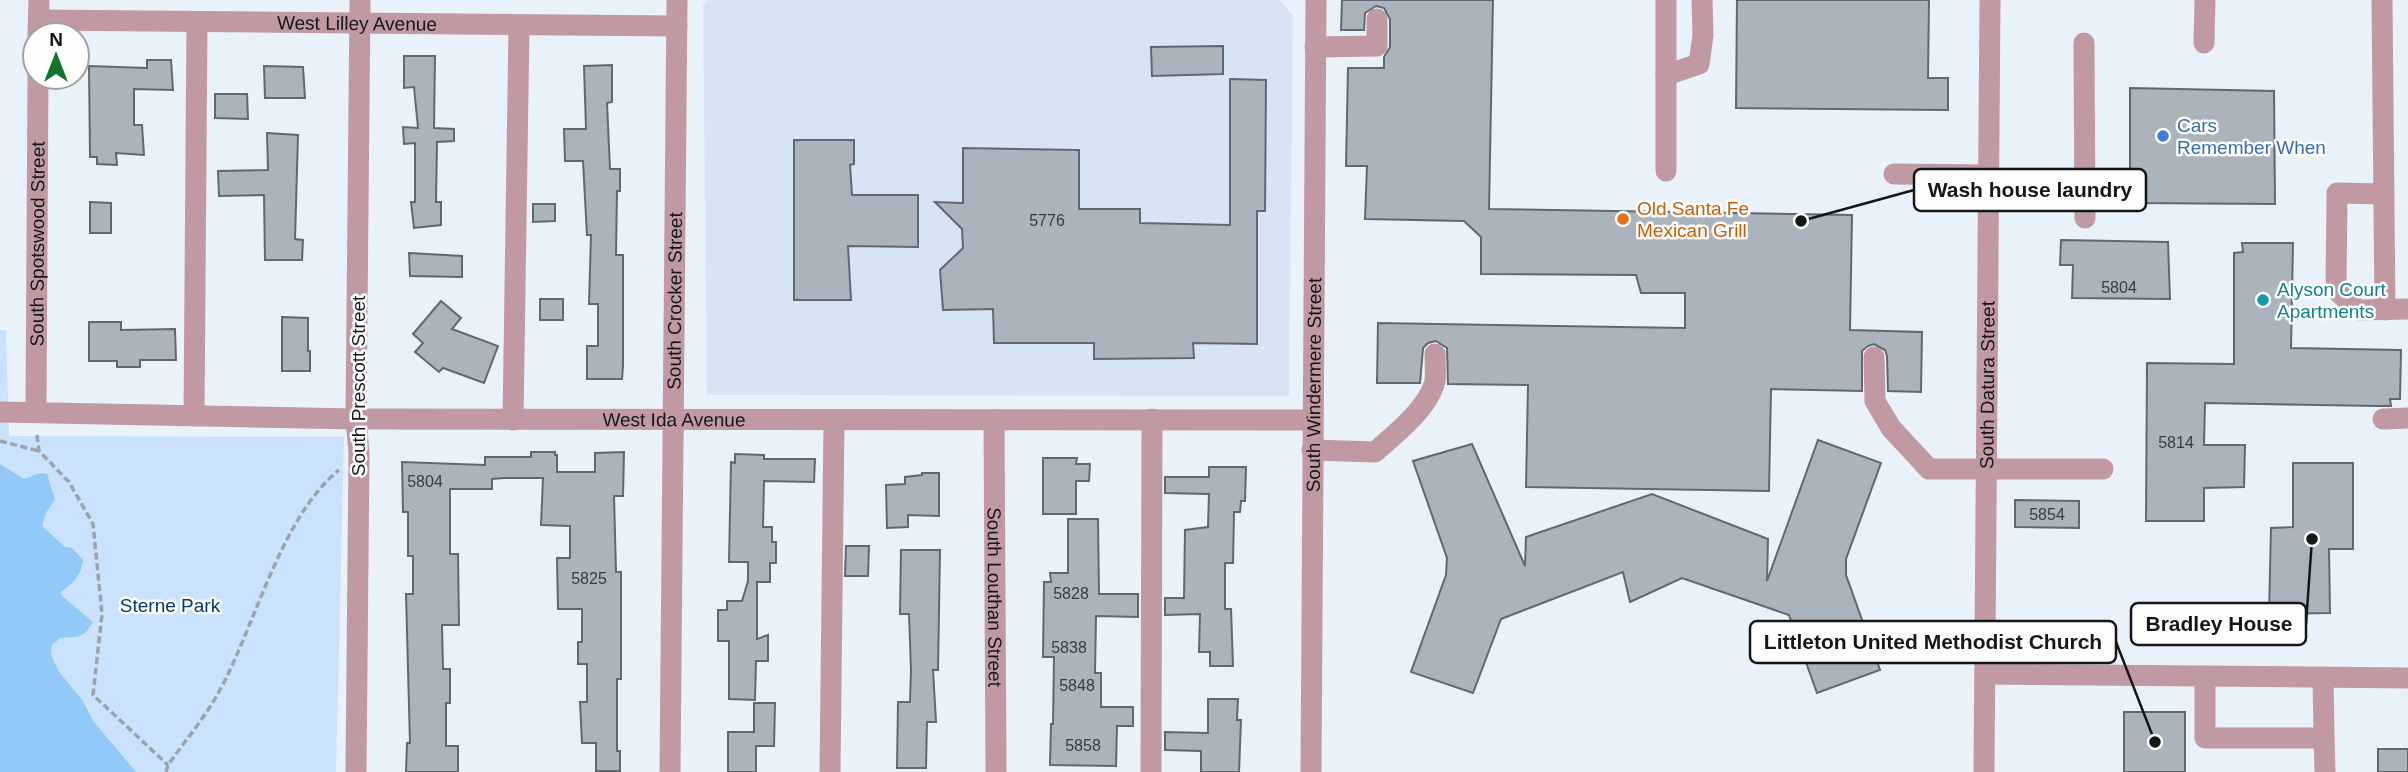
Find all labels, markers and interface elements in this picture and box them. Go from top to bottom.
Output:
street label: West Lilley Avenue [277,12,437,34]
north arrow [21,21,91,91]
text: N [49,29,63,50]
place label: Cars Remember When [2177,115,2326,158]
marker: Cars Remember When [2155,128,2171,144]
street label: South Spotswood Street [26,141,48,347]
callout: Wash house laundry [1914,169,2146,211]
text: Wash house laundry [1928,178,2133,201]
place label: Old Santa Fe Mexican Grill [1637,198,1749,241]
street label: South Crocker Street [663,211,686,390]
marker: Old Santa Fe Mexican Grill [1615,211,1631,227]
house number: 5776 [1029,212,1065,229]
street label: South Windermere Street [1302,277,1325,492]
house number: 5804 [2101,279,2137,296]
place label: Alyson Court Apartments [2277,279,2386,322]
marker: Alyson Court Apartments [2255,292,2271,308]
street label: South Prescott Street [348,295,369,476]
street label: South Datura Street [1976,300,1998,469]
street label: West Ida Avenue [602,409,745,430]
house number: 5814 [2158,434,2194,451]
house number: 5804 [407,473,443,490]
house number: 5854 [2029,506,2065,523]
street label: South Louthan Street [984,507,1006,688]
house number: 5825 [571,570,607,587]
house number: 5828 [1053,585,1089,602]
park label: Sterne Park [120,595,221,616]
callout: Bradley House [2131,603,2306,645]
text: Bradley House [2145,612,2293,635]
callout: Littleton United Methodist Church [1750,621,2116,663]
text: Littleton United Methodist Church [1764,630,2102,653]
house number: 5838 [1051,639,1087,656]
house number: 5848 [1059,677,1095,694]
house number: 5858 [1065,737,1101,754]

